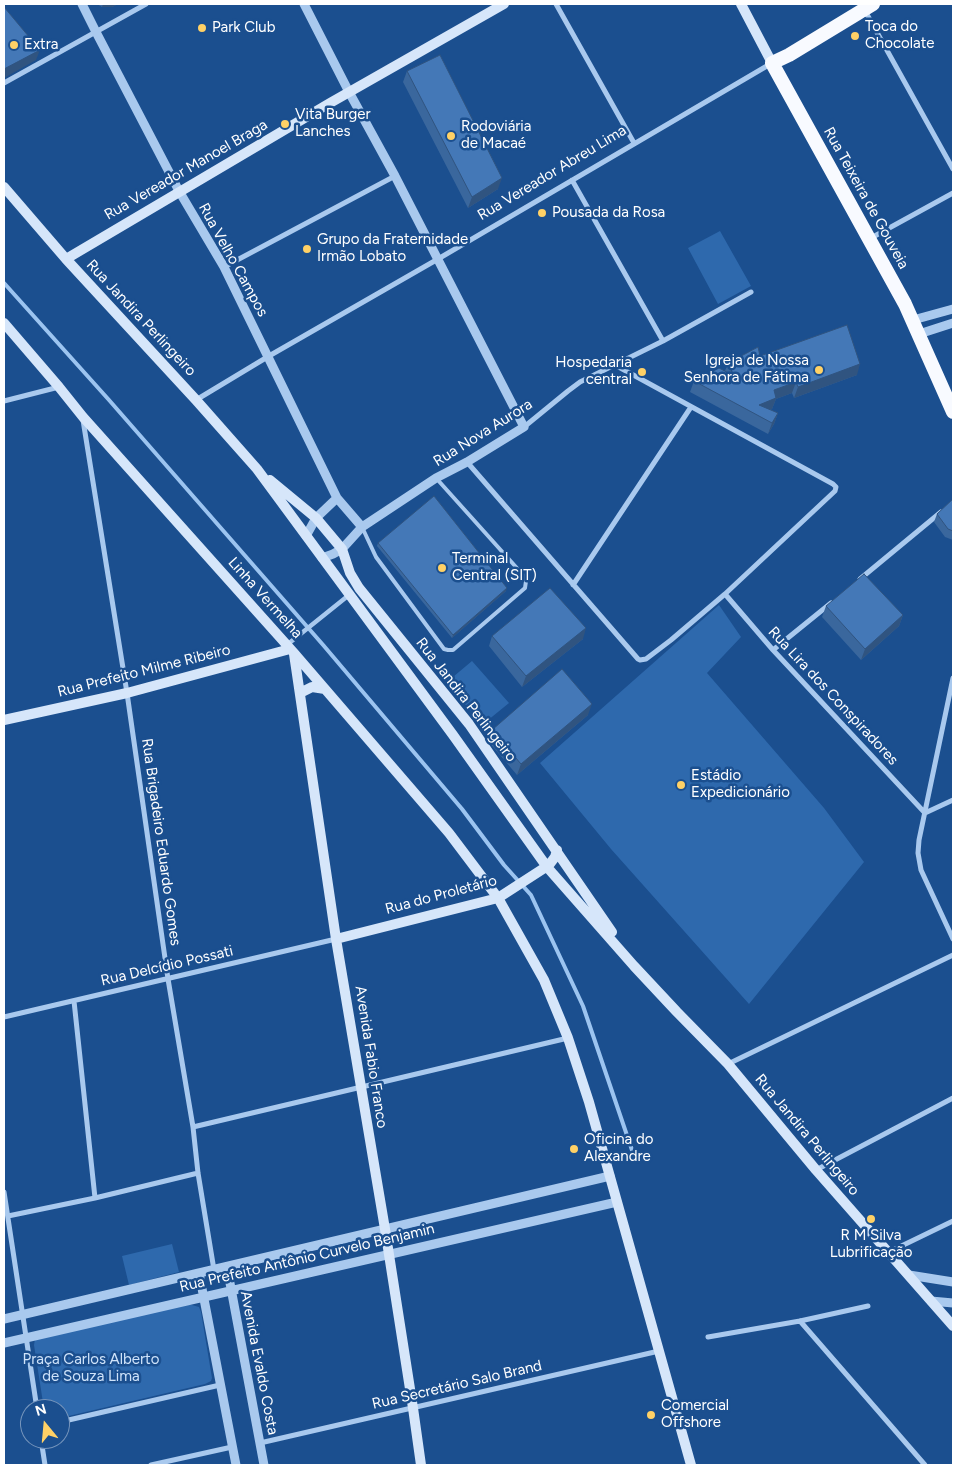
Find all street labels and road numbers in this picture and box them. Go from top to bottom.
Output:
street label: Rua Vereador Manoel Braga [101,116,271,224]
street label: Rua Vereador Abreu Lima [474,121,630,225]
street label: Rua Teixeira de Gouveia [819,124,913,272]
street label: Rua Velho Campos [194,200,272,320]
street label: Rua Jandira Perlingeiro [82,256,200,380]
street label: Rua Nova Aurora [430,395,536,471]
street label: Linha Vermelha [224,554,306,642]
street label: Rua Lira dos Conspiradores [764,623,902,769]
street label: Rua Jandira Perlingeiro [412,634,520,766]
street label: Rua Prefeito Milme Ribeiro [56,641,232,701]
street label: Rua Brigadeiro Eduardo Gomes [138,737,184,947]
street label: Rua do Proletário [383,871,499,919]
street label: Rua Delcídio Possati [99,942,235,990]
street label: Avenida Fabio Franco [351,984,391,1130]
street label: Rua Jandira Perlingeiro [751,1071,863,1199]
street label: Rua Prefeito Antônio Curvelo Benjamin [178,1220,436,1296]
street label: Avenida Evaldo Costa [236,1290,282,1436]
street label: Rua Secretário Salo Brand [370,1357,544,1413]

